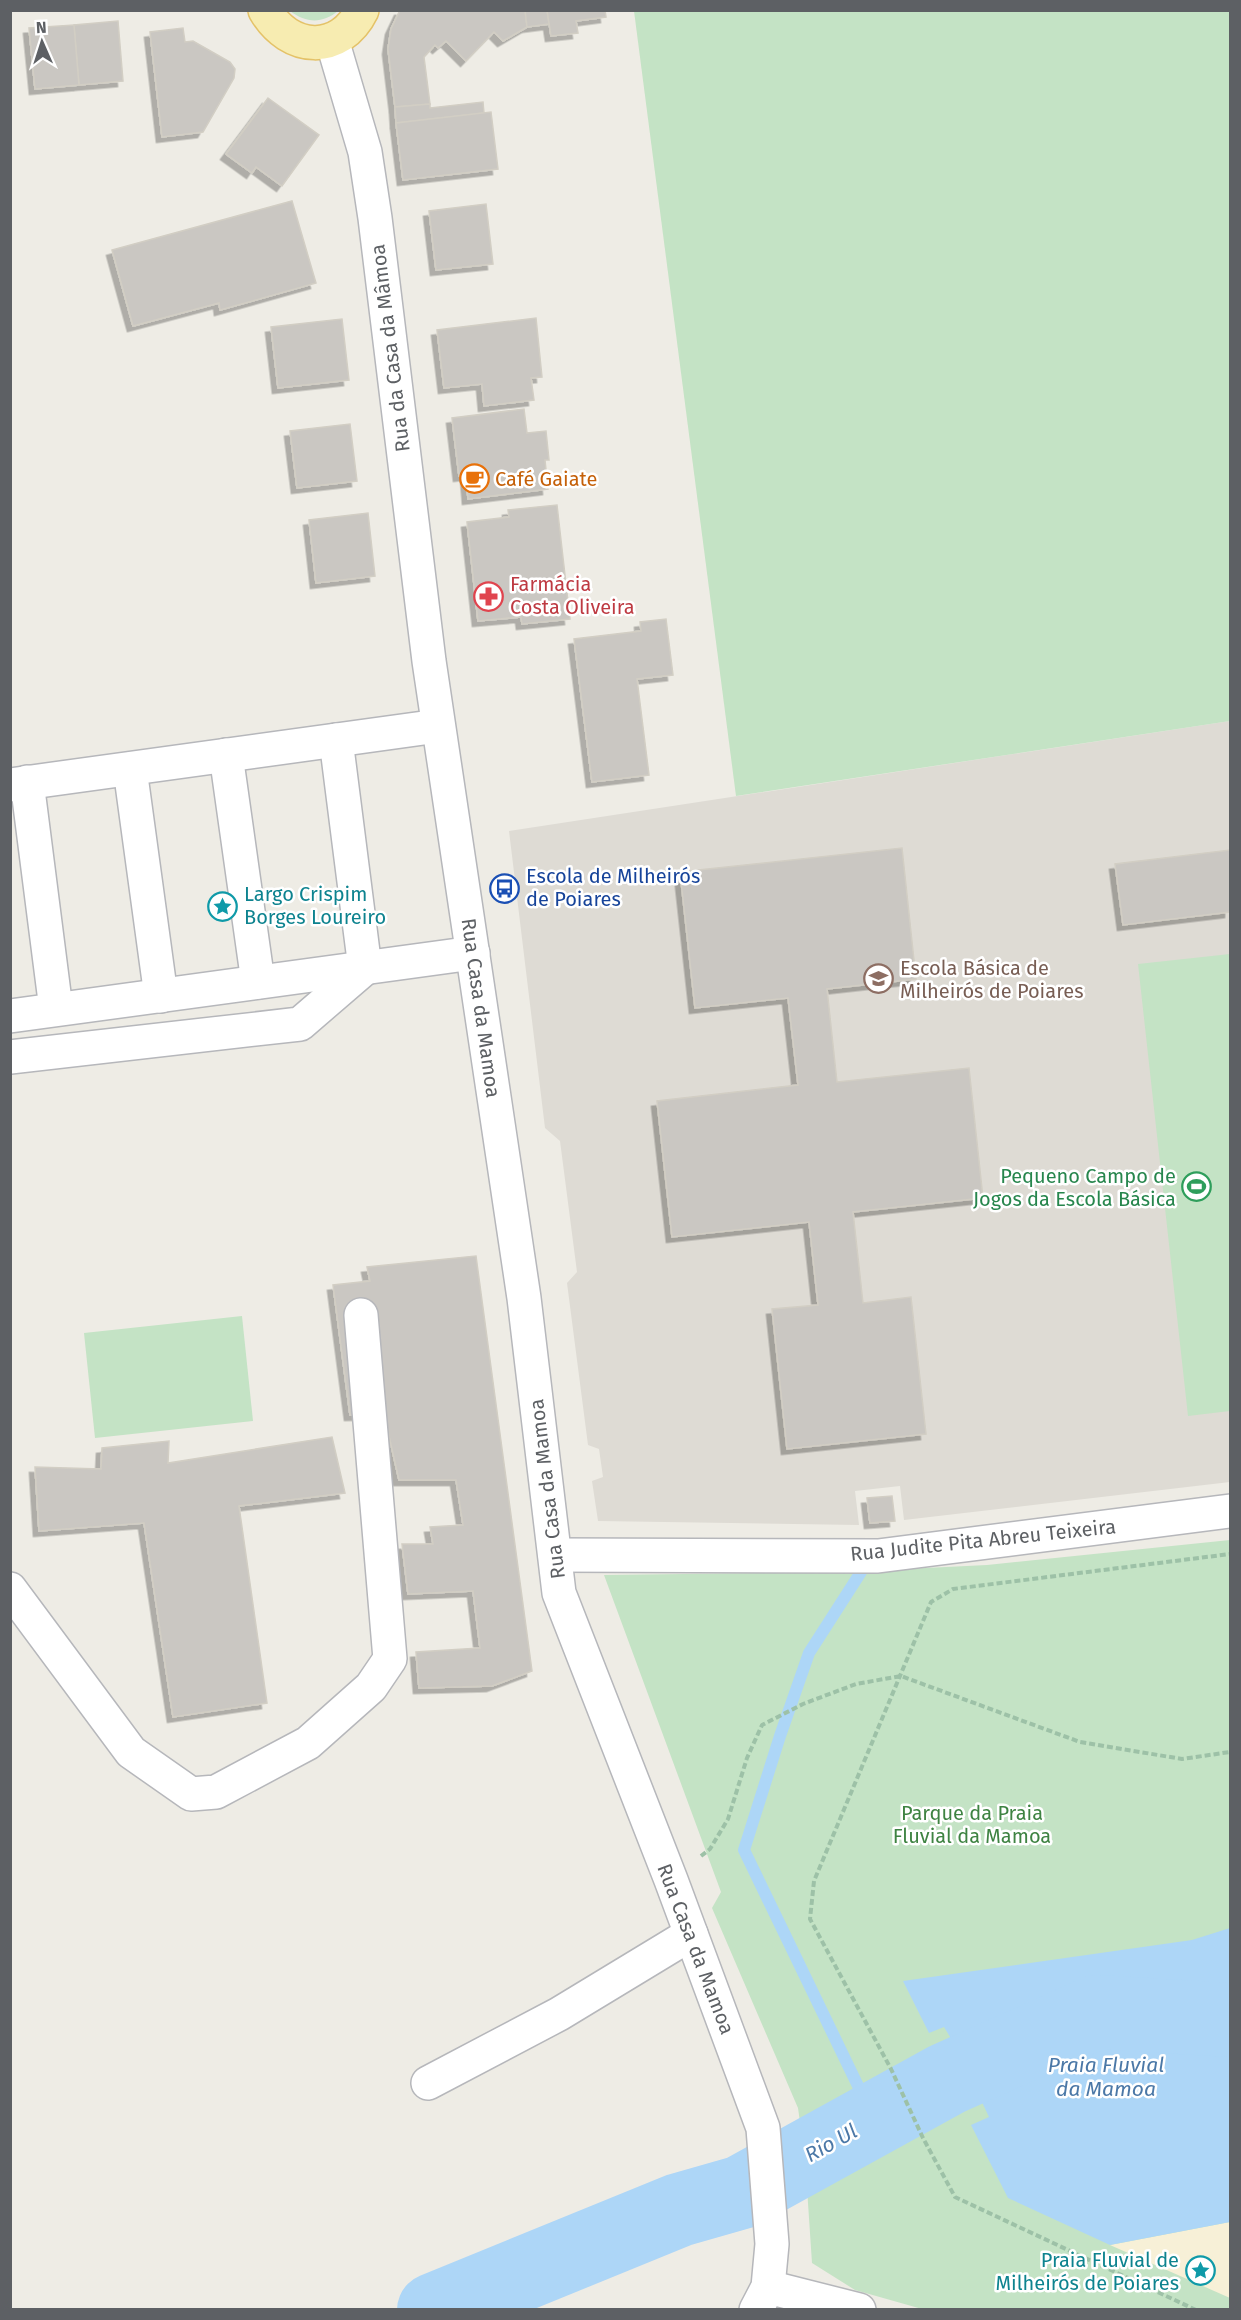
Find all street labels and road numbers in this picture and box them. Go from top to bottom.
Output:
street label: Rua da Casa da Mâmoa [365,243,415,453]
street label: Rua Casa da Mamoa [457,917,505,1099]
street label: Rua Casa da Mamoa [524,1398,570,1580]
street label: Rua Judite Pita Abreu Teixeira [849,1514,1117,1566]
street label: Rua Casa da Mamoa [652,1860,740,2038]

